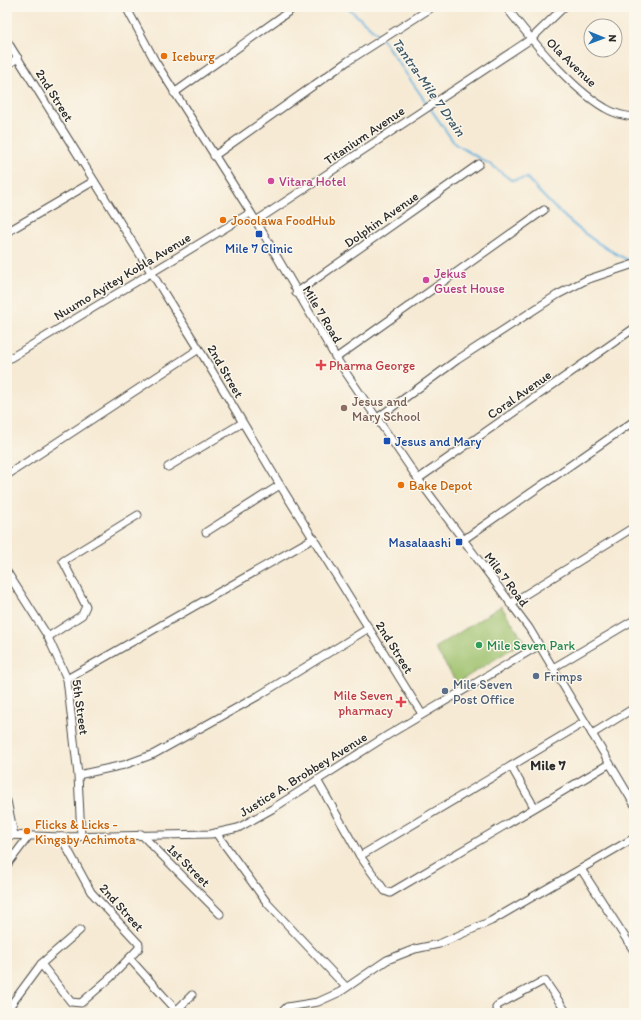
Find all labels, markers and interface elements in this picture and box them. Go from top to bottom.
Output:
north arrow [583,18,623,58]
text: N [606,34,619,42]
water label: Tantra-Mile 7 Drain [388,35,470,141]
street label: Ola Avenue [543,35,600,90]
place label: Iceburg [172,49,215,64]
marker: Iceburg [159,51,169,61]
street label: 2nd Street [33,66,77,124]
street label: Titanium Avenue [321,103,407,168]
place label: Vitara Hotel [279,174,347,189]
marker: Vitara Hotel [266,176,276,186]
street label: Dolphin Avenue [341,188,421,251]
place label: Jooolawa FoodHub [231,213,336,228]
marker: Jooolawa FoodHub [218,215,228,225]
marker: Mile 7 Clinic [254,229,264,239]
street label: Nuumo Ayitey Kobla Avenue [51,230,193,323]
place label: Mile 7 Clinic [225,241,293,256]
place label: Jekus Guest House [434,266,505,296]
marker: Jekus Guest House [421,275,431,285]
street label: Mile 7 Road [300,283,346,346]
street label: 2nd Street [204,342,247,401]
place label: Pharma George [329,358,415,373]
marker: Pharma George [316,360,326,370]
street label: Coral Avenue [484,367,554,422]
place label: Jesus and Mary School [352,394,421,424]
marker: Jesus and Mary School [339,403,349,413]
place label: Jesus and Mary [395,434,481,449]
marker: Jesus and Mary [382,436,392,446]
place label: Bake Depot [409,478,473,493]
marker: Bake Depot [396,480,406,490]
place label: Masalaashi [388,535,451,550]
marker: Masalaashi [454,537,464,547]
street label: Mile 7 Road [481,549,532,609]
street label: 2nd Street [373,618,417,676]
place label: Mile Seven Park [487,638,576,653]
marker: Mile Seven Park [474,640,484,650]
place label: Frimps [544,669,582,684]
marker: Frimps [531,671,541,681]
place label: Mile Seven Post Office [453,677,515,707]
street label: 5th Street [69,678,92,736]
marker: Mile Seven Post Office [440,686,450,696]
place label: Mile Seven pharmacy [334,688,394,718]
marker: Mile Seven pharmacy [396,697,406,707]
street label: Justice A. Brobbey Avenue [237,729,370,820]
district label: Mile 7 [530,757,566,774]
place label: Flicks & Licks - Kingsby Achimota [35,817,136,847]
marker: Flicks & Licks - Kingsby Achimota [22,826,32,836]
street label: 1st Street [164,841,213,890]
street label: 2nd Street [96,881,147,934]

